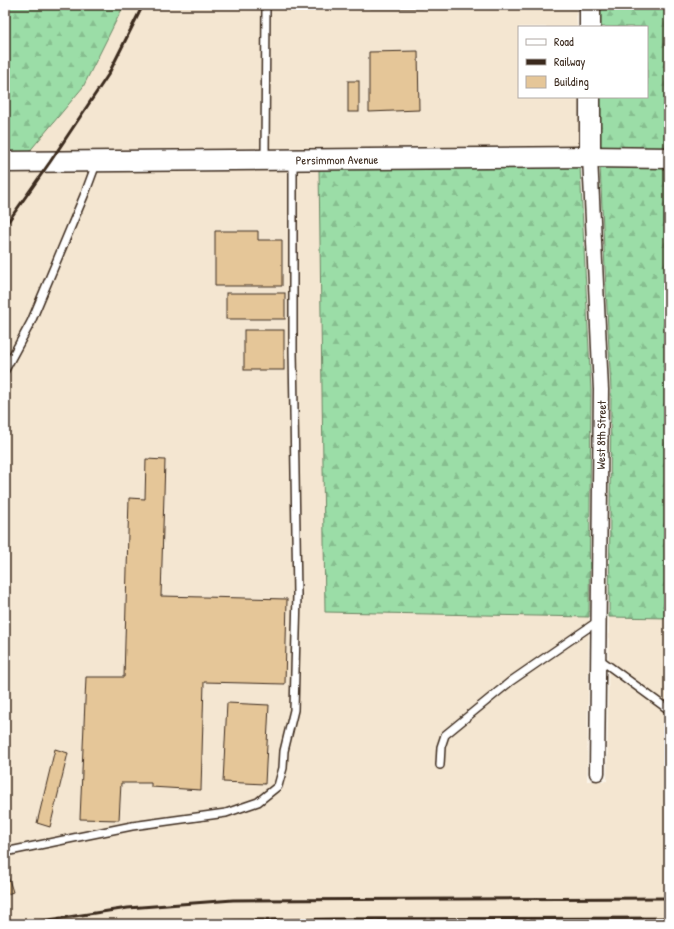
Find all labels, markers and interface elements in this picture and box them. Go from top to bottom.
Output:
legend [518,26,648,98]
text: Road [554,33,574,50]
text: Railway [554,53,585,70]
text: Building [554,73,589,90]
street label: Persimmon Avenue [296,150,378,168]
street label: West 8th Street [592,400,610,470]

